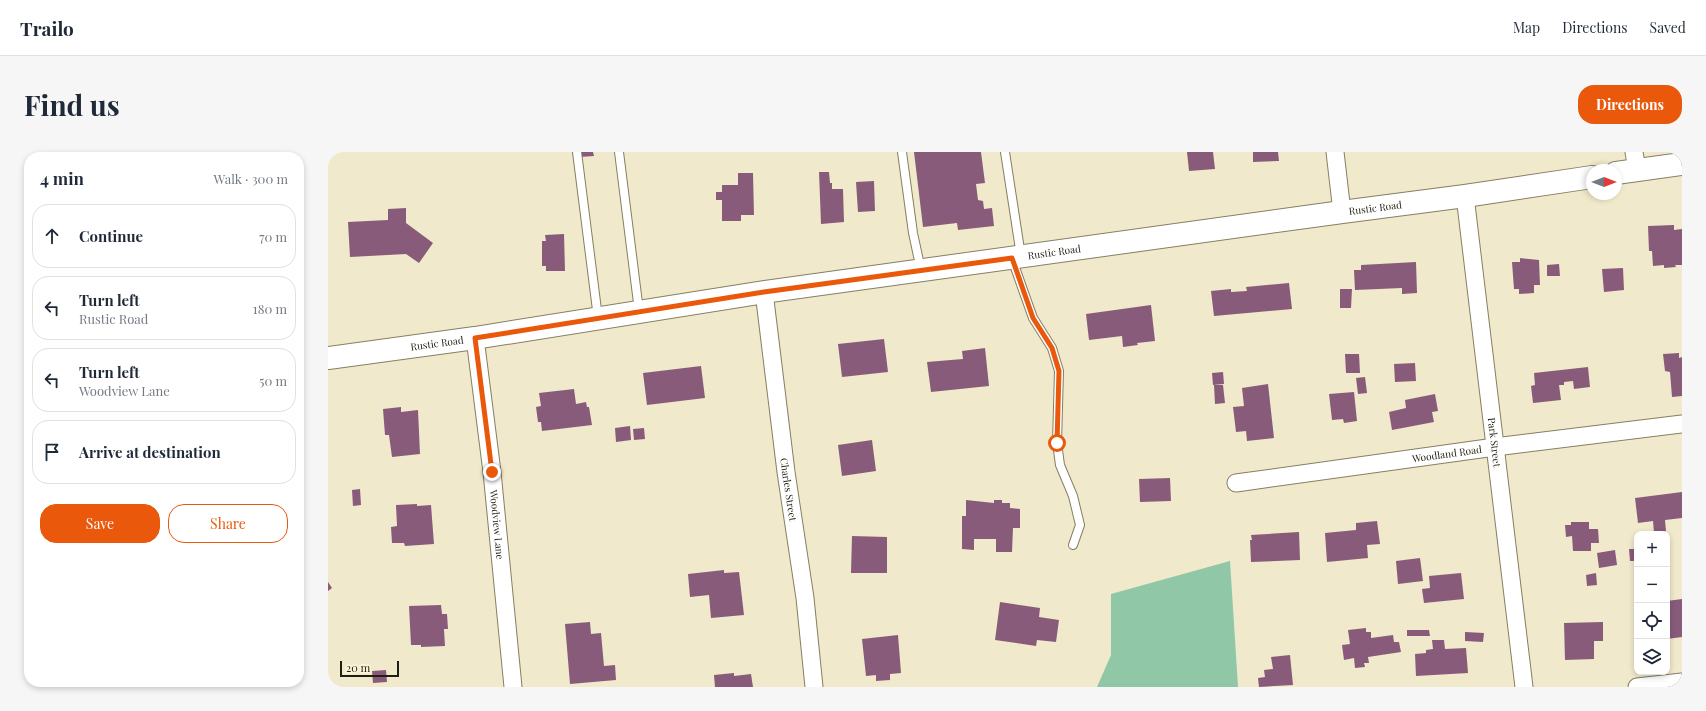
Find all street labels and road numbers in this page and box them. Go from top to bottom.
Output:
street label: Rustic Road [1348,197,1403,218]
street label: Rustic Road [1027,241,1082,262]
street label: Rustic Road [410,333,465,354]
street label: Park Street [1485,417,1505,468]
street label: Woodland Road [1410,442,1483,466]
street label: Charles Street [777,457,800,522]
street label: Woodview Lane [487,488,508,560]

